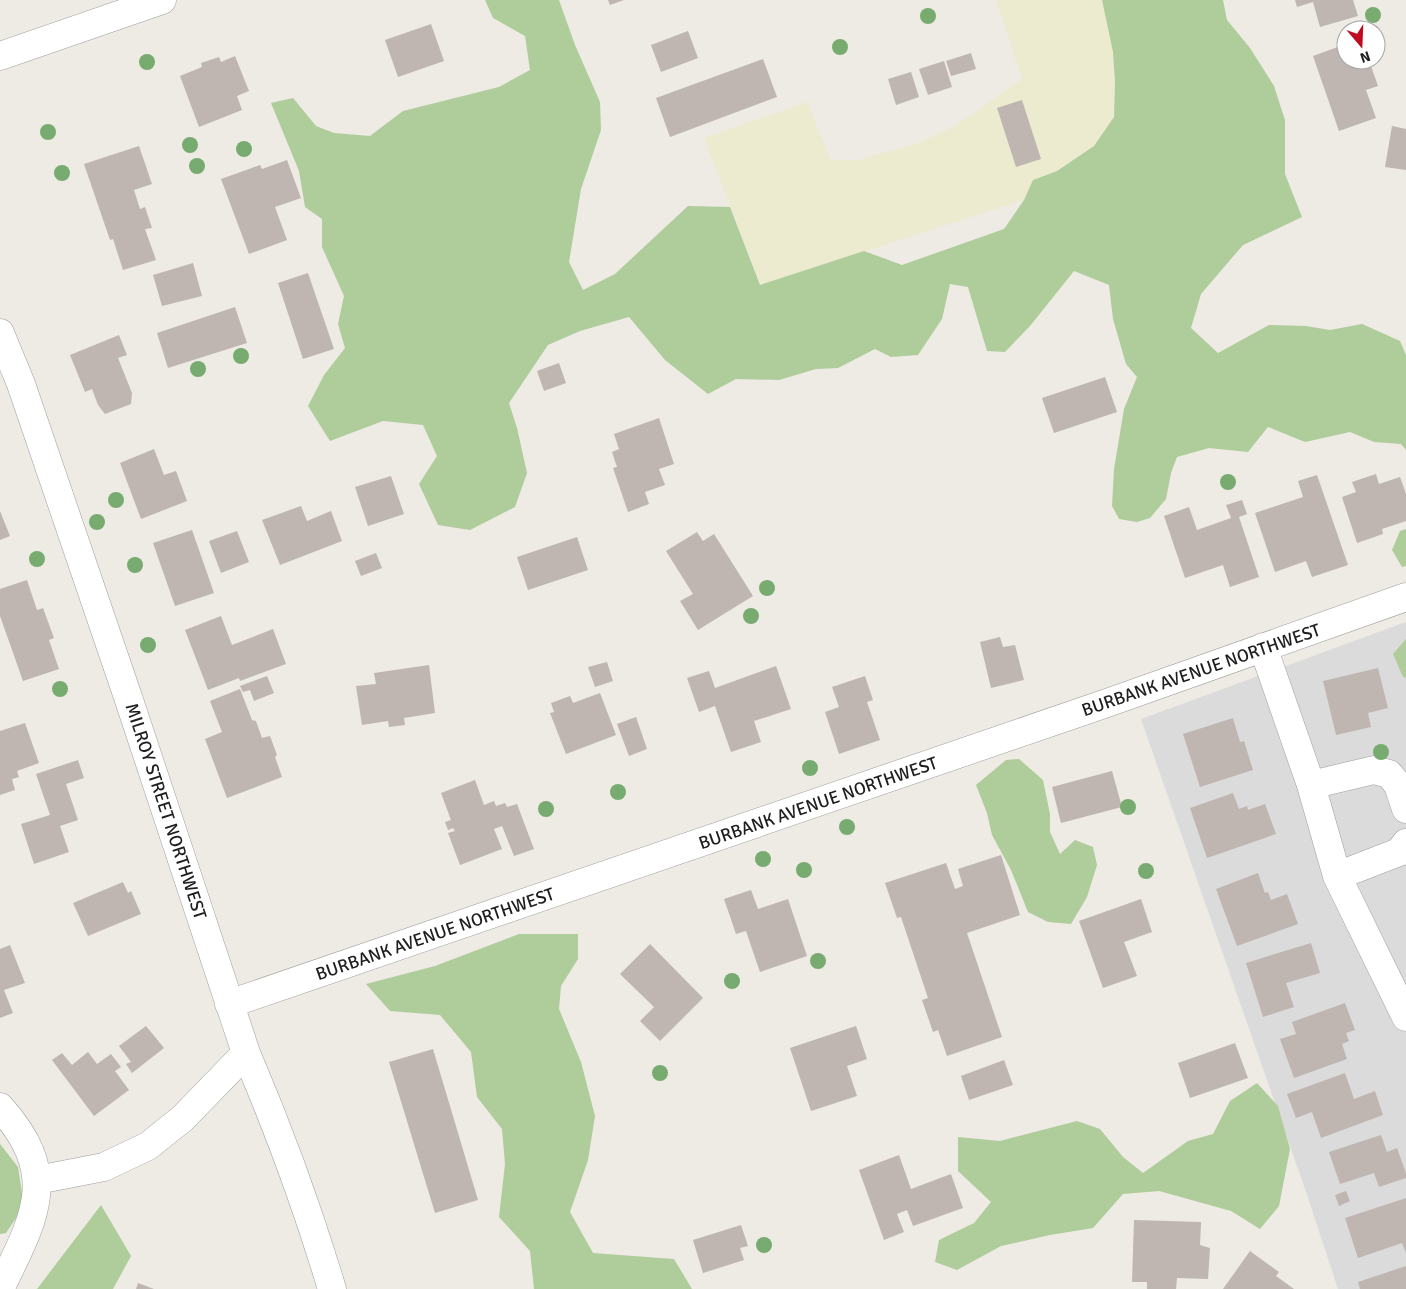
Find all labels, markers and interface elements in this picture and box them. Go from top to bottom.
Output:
north arrow [1336,20,1386,70]
text: N [1358,47,1372,66]
street label: BURBANK AVENUE NORTHWEST [1079,619,1323,721]
street label: MILROY STREET NORTHWEST [121,700,211,922]
street label: BURBANK AVENUE NORTHWEST [696,752,940,854]
street label: BURBANK AVENUE NORTHWEST [313,883,557,985]

